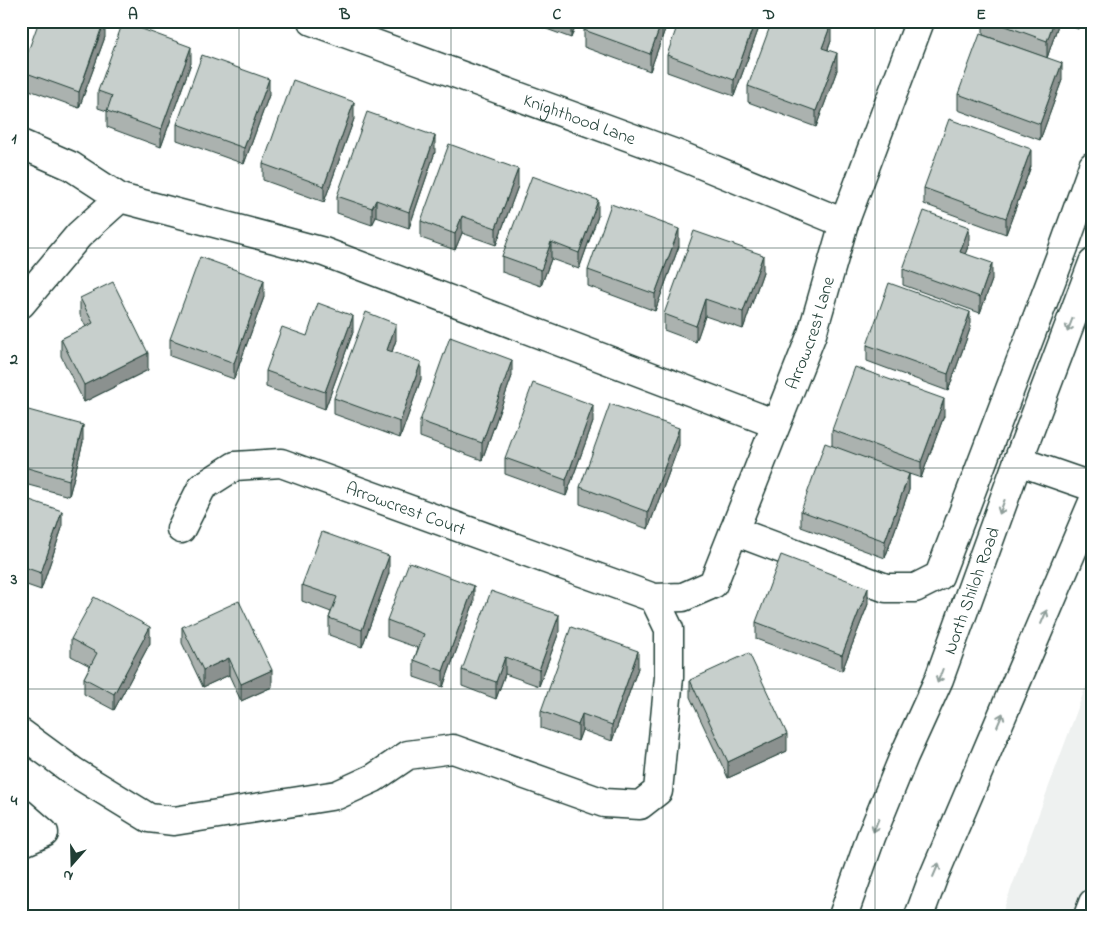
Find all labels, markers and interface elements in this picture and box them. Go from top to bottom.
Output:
text: A [128,3,138,27]
text: B [339,3,351,27]
text: C [553,3,562,27]
text: D [762,3,775,27]
text: E [976,3,986,27]
street label: Knighthood Lane [519,88,640,153]
text: 1 [11,127,17,151]
street label: Arrowcrest Lane [780,273,843,394]
one-way arrow [1064,317,1074,332]
text: 2 [9,348,18,372]
street label: Arrowcrest Court [342,476,469,544]
one-way arrow [997,499,1006,514]
street label: North Shiloh Road [938,524,1008,658]
text: 3 [10,568,18,592]
one-way arrow [1039,610,1049,625]
one-way arrow [935,668,944,683]
one-way arrow [996,713,1005,728]
text: 4 [10,789,18,813]
one-way arrow [870,817,880,832]
north arrow [48,840,98,890]
text: N [60,863,76,886]
one-way arrow [932,863,942,878]

